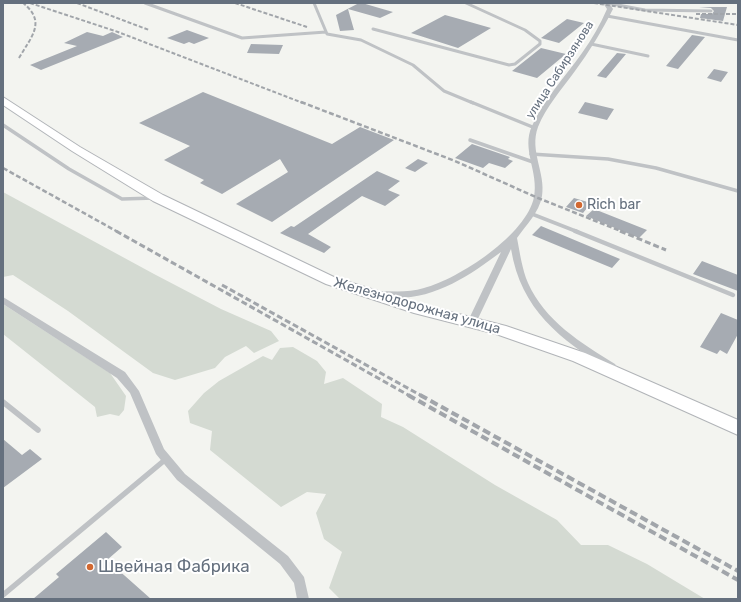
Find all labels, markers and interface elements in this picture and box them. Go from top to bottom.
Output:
street label: улица Сабирзянова [523,18,597,122]
place label: Rich bar [587,197,641,213]
marker: Rich bar [574,200,584,210]
street label: Железнодорожная улица [332,274,502,338]
place label: Швейная Фабрика [98,557,250,577]
marker: Швейная Фабрика [85,562,95,572]

